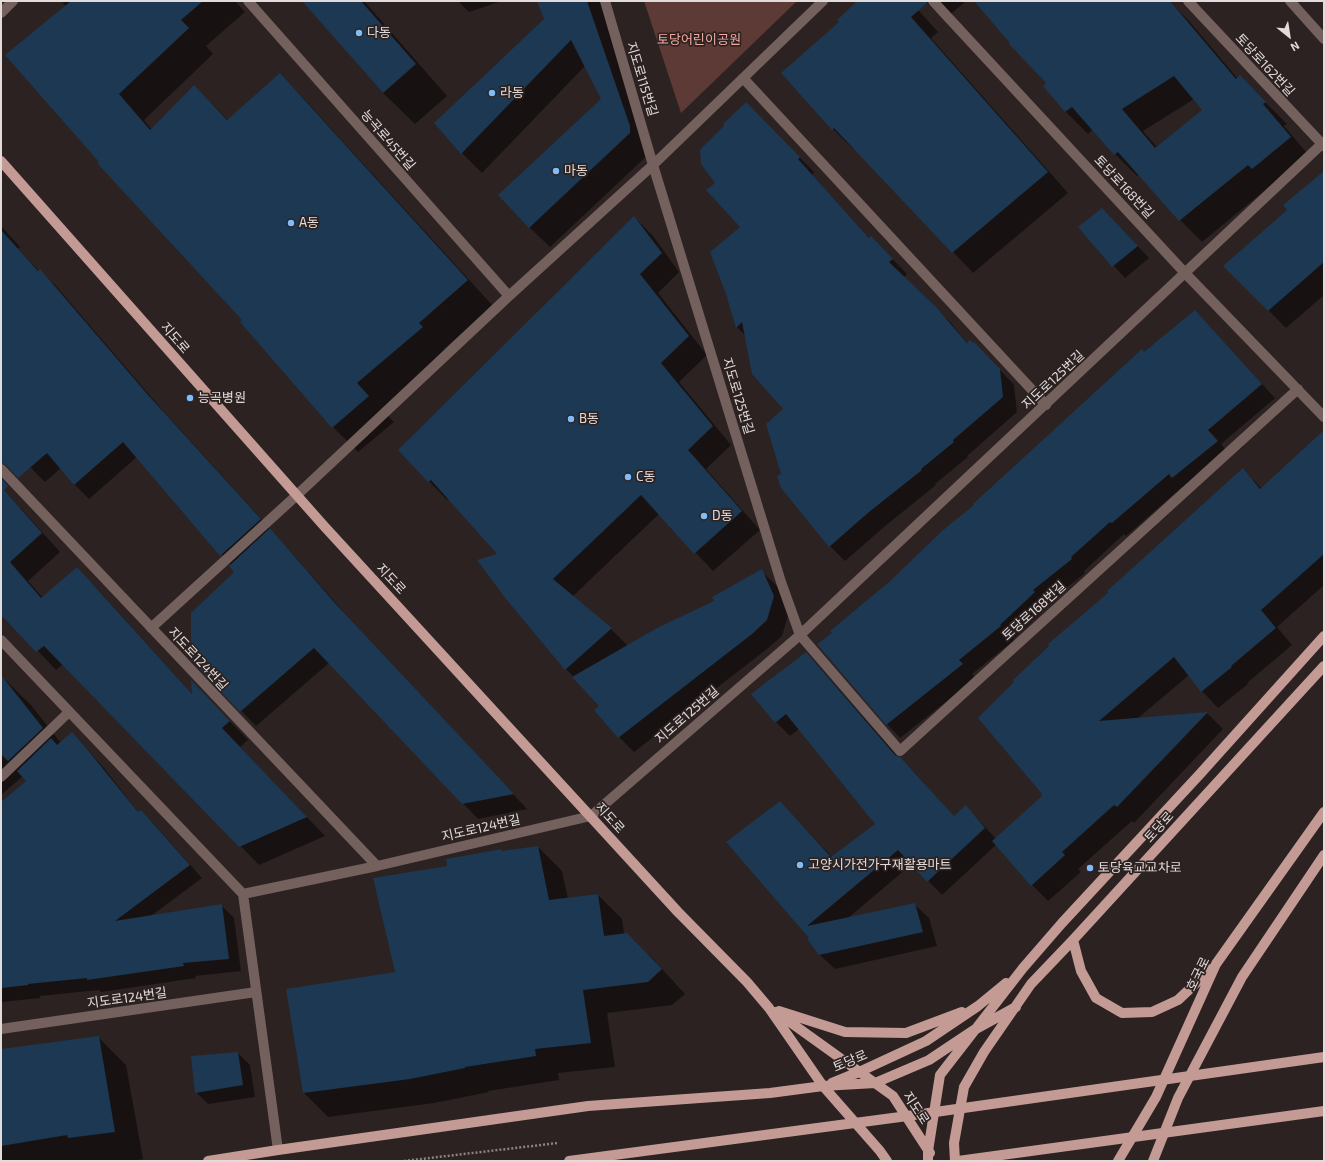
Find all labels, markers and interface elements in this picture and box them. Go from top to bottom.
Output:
north arrow [1269,16,1309,56]
place label: 다동 [367,25,391,41]
marker: 다동 [354,28,364,38]
street label: 토당로162번길 [1232,31,1298,99]
park label: 토당어린이공원 [657,32,741,48]
text: N [1289,39,1302,54]
street label: 지도로115번길 [623,40,661,118]
place label: 라동 [500,85,524,101]
marker: 라동 [487,88,497,98]
street label: 능곡로45번길 [358,107,418,173]
street label: 토당로168번길 [1091,152,1157,222]
place label: 마동 [564,163,588,179]
marker: 마동 [551,166,561,176]
place label: A동 [299,215,319,231]
marker: A동 [286,218,296,228]
street label: 지도로 [157,319,193,357]
street label: 지도로125번길 [1019,347,1087,413]
street label: 지도로125번길 [719,356,757,436]
place label: 능곡병원 [198,390,246,406]
marker: 능곡병원 [185,393,195,403]
place label: B동 [579,411,599,427]
marker: B동 [566,414,576,424]
place label: C동 [636,469,655,485]
marker: C동 [623,472,633,482]
place label: D동 [712,508,733,524]
marker: D동 [699,511,709,521]
street label: 지도로 [373,561,409,597]
street label: 토당로168번길 [999,578,1069,644]
street label: 지도로124번길 [165,624,231,694]
street label: 지도로125번길 [652,683,722,747]
street label: 지도로 [592,799,628,837]
street label: 토당로 [1141,808,1177,846]
street label: 지도로124번길 [440,811,522,845]
place label: 고양시가전가구재활용마트 [808,857,952,873]
marker: 고양시가전가구재활용마트 [795,860,805,870]
place label: 토당육교교차로 [1098,860,1182,876]
marker: 토당육교교차로 [1085,863,1095,873]
street label: 호국로 [1183,954,1213,994]
street label: 지도로124번길 [86,985,168,1011]
street label: 토당로 [830,1047,870,1075]
street label: 지도로 [900,1089,932,1127]

